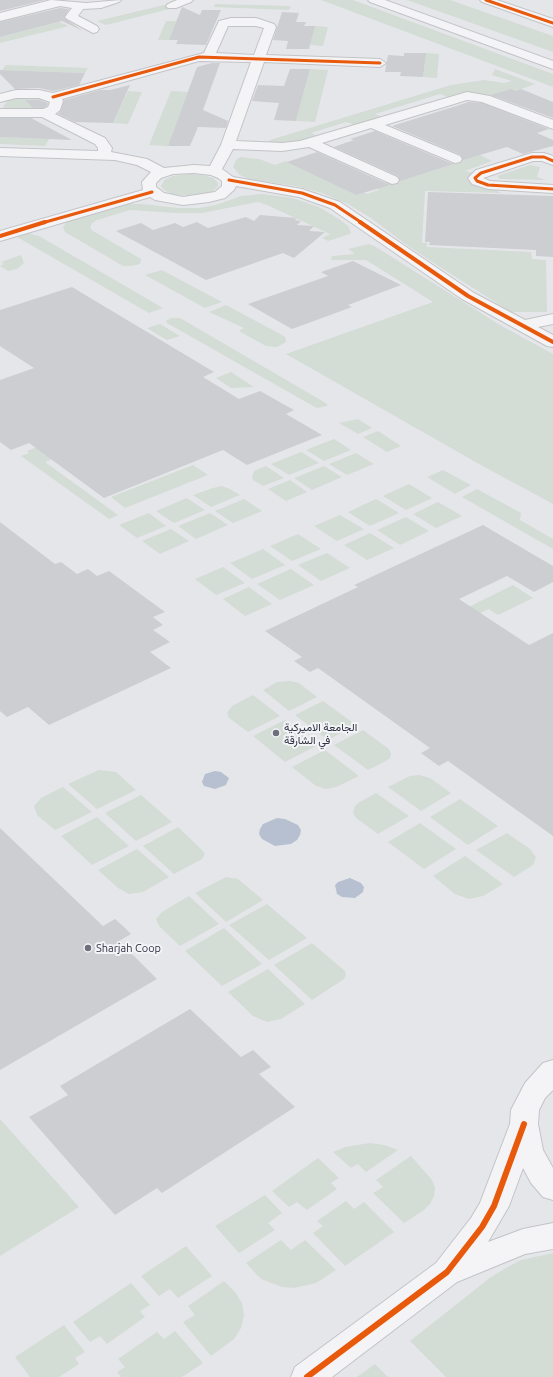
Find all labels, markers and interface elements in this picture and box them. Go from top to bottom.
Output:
place label: الجامعة الاميركية في الشارقة [284,720,357,746]
marker: الجامعة الاميركية في الشارقة [271,728,281,738]
place label: Sharjah Coop [96,941,161,955]
marker: Sharjah Coop [83,943,93,953]

